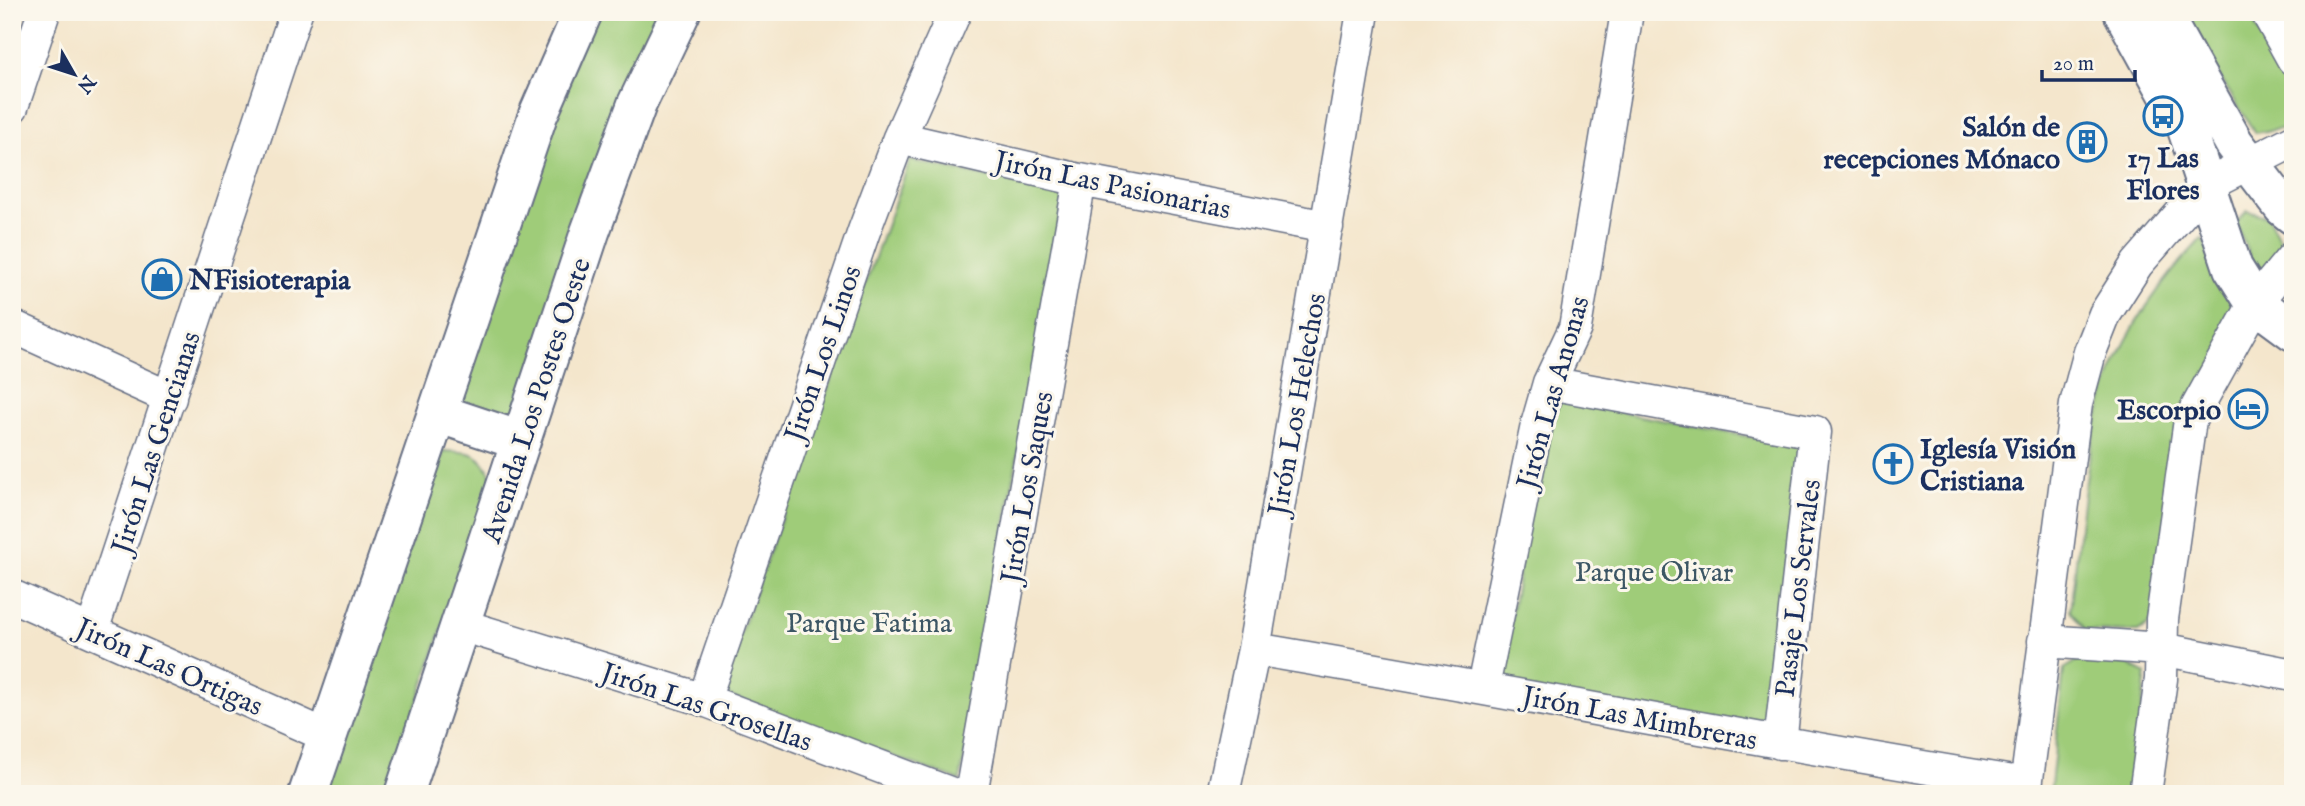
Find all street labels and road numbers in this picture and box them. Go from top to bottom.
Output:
street label: Jirón Las Pasionarias [989,144,1233,229]
street label: Avenida Los Postes Oeste [474,254,600,549]
street label: Jirón Los Linos [777,261,871,449]
street label: Jirón Los Helechos [1261,291,1335,521]
street label: Jirón Las Anonas [1509,292,1599,496]
street label: Jirón Las Gencianas [104,327,210,561]
street label: Jirón Los Saques [994,389,1063,589]
street label: Pasaje Los Servales [1769,477,1830,699]
street label: Jirón Las Ortigas [67,610,268,725]
street label: Jirón Las Grosellas [593,655,816,761]
street label: Jirón Las Mimbreras [1516,679,1760,759]

